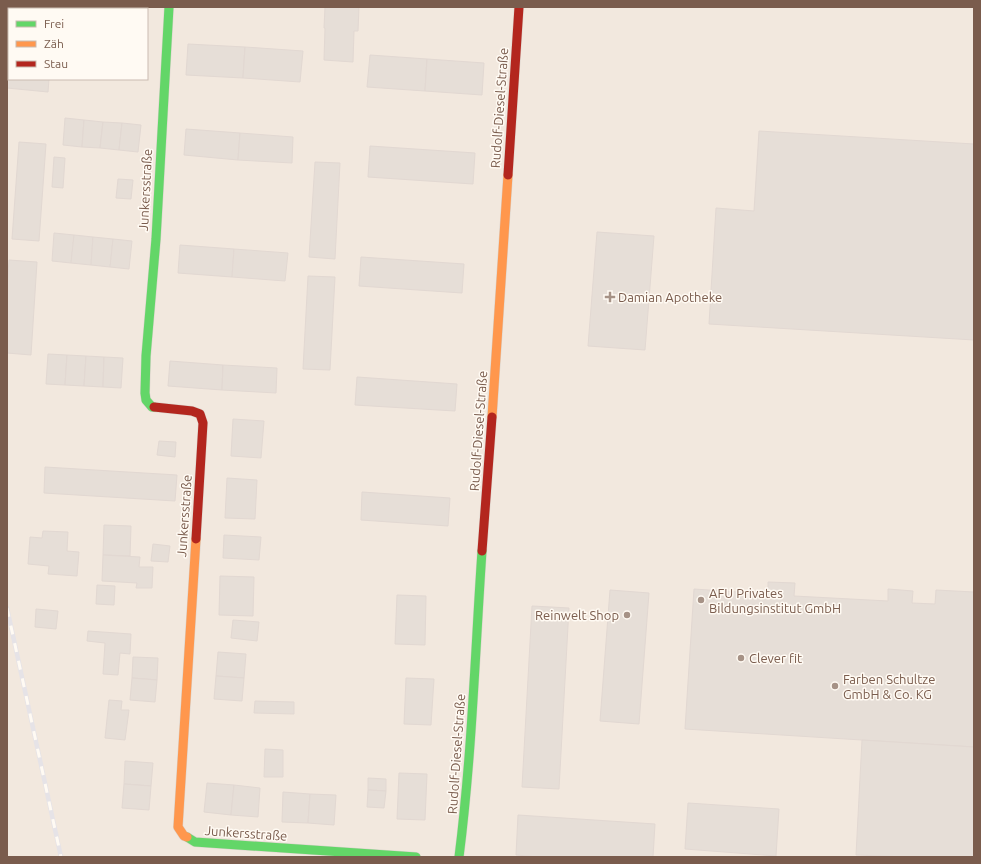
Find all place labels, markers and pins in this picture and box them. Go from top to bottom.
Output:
place label: Damian Apotheke [618,290,722,304]
marker: Damian Apotheke [605,292,615,302]
place label: AFU Privates Bildungsinstitut GmbH [709,586,841,615]
marker: AFU Privates Bildungsinstitut GmbH [696,595,706,605]
place label: Reinwelt Shop [535,608,619,622]
marker: Reinwelt Shop [622,610,632,620]
place label: Clever fit [749,651,802,665]
marker: Clever fit [736,653,746,663]
place label: Farben Schultze GmbH & Co. KG [843,672,935,701]
marker: Farben Schultze GmbH & Co. KG [830,681,840,691]

